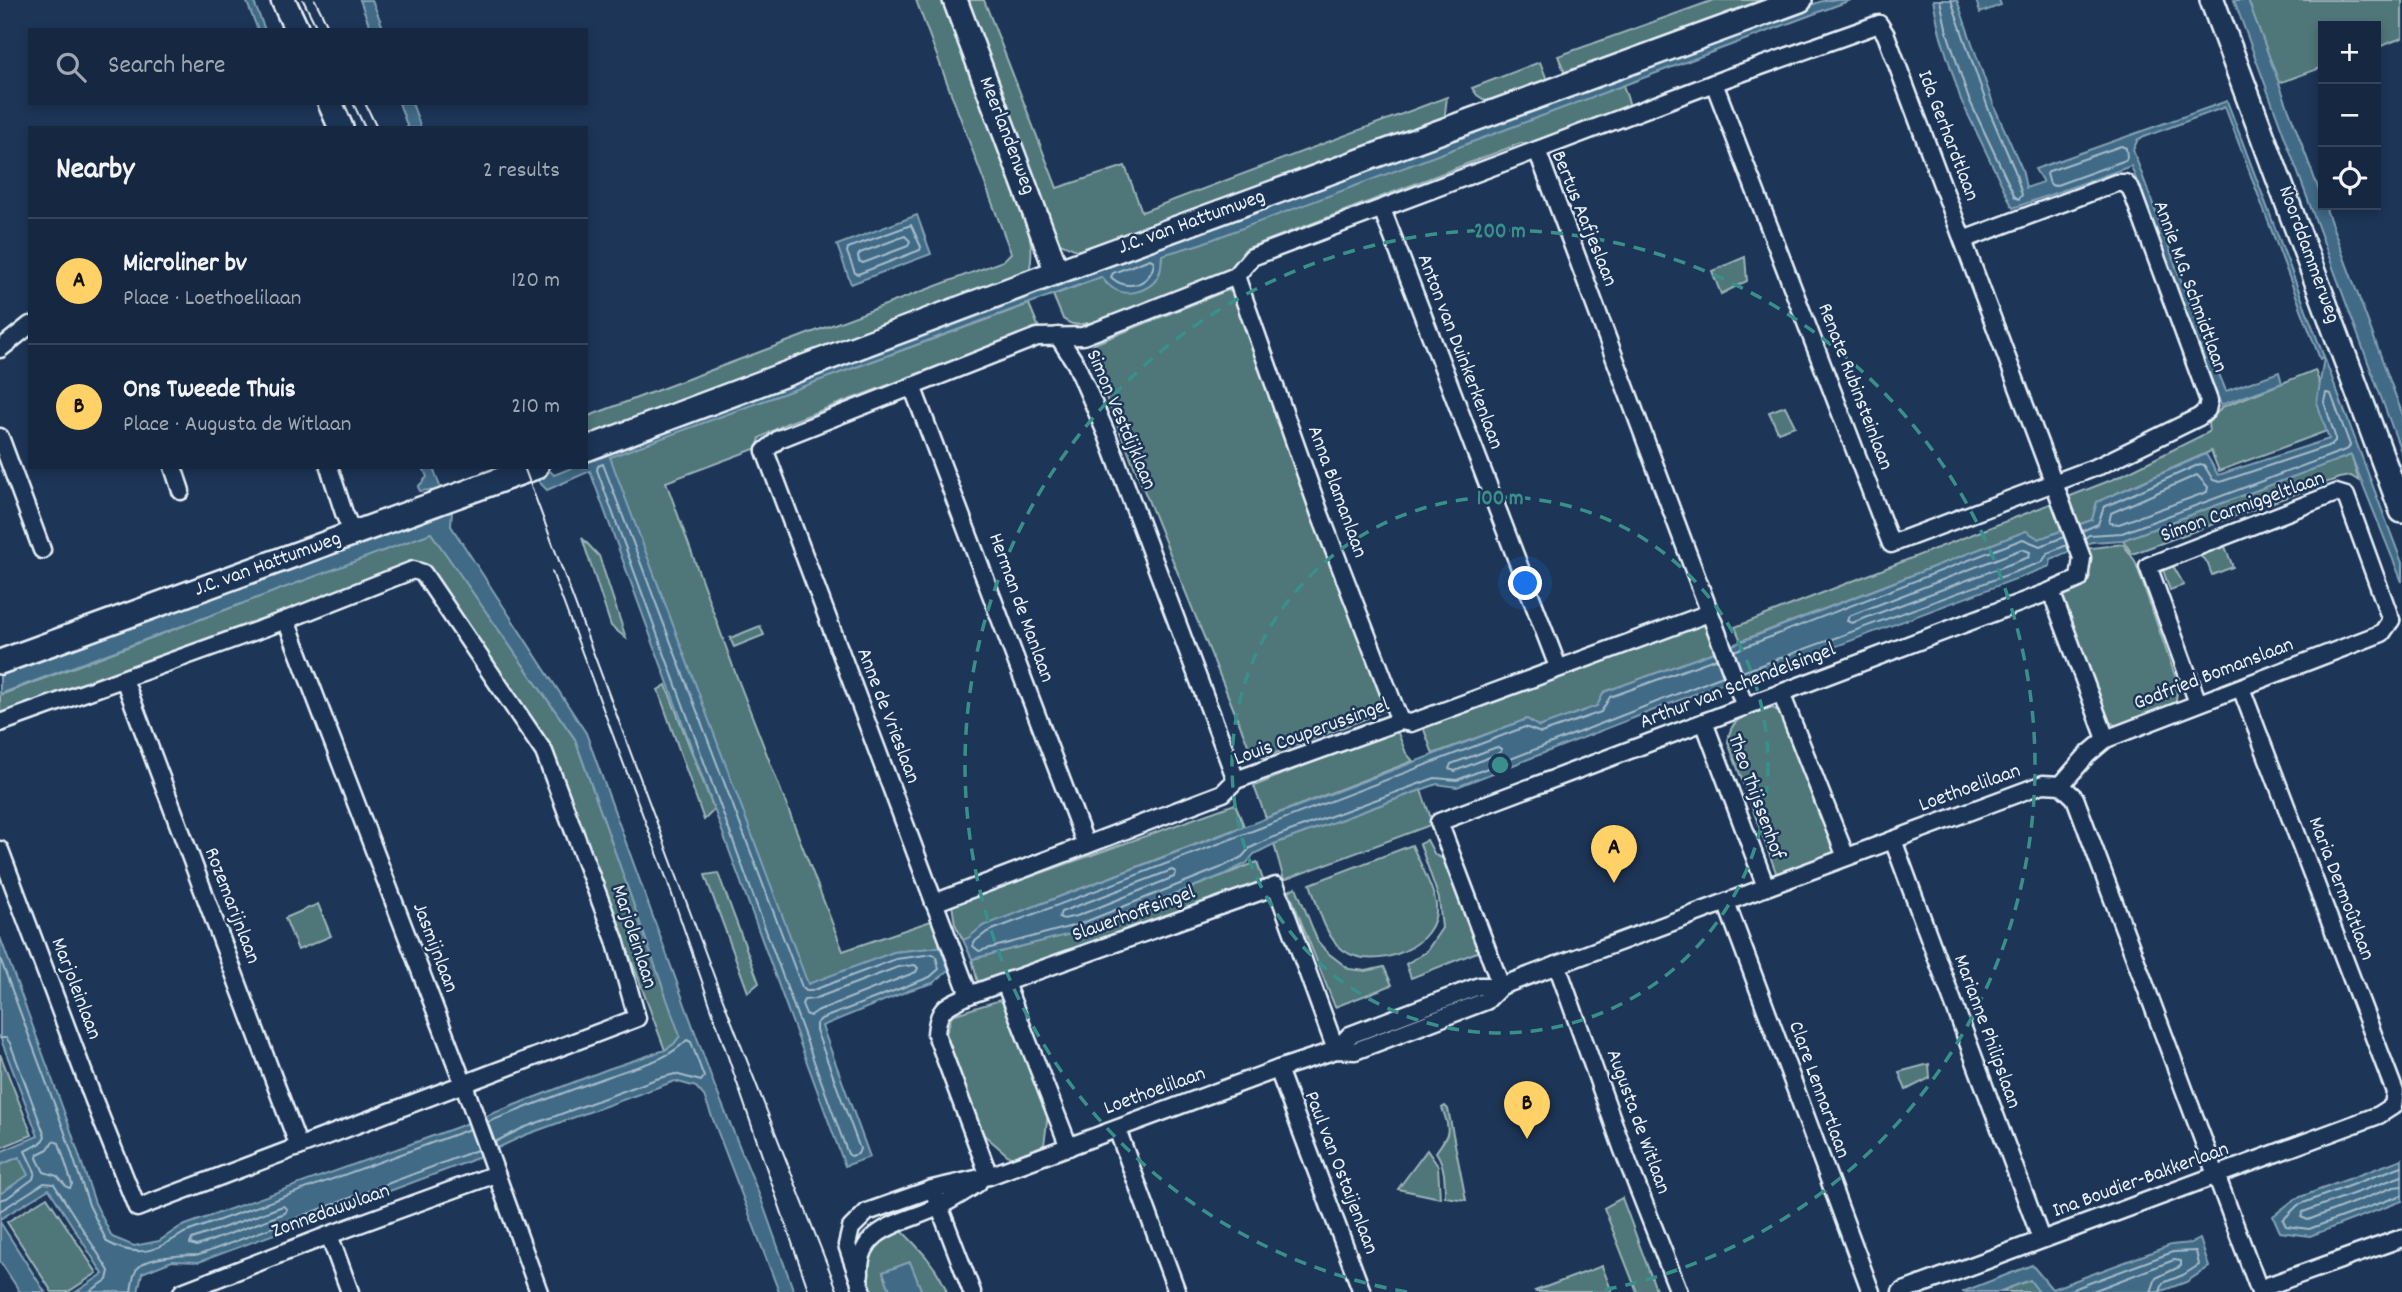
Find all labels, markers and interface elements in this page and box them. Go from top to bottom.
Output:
map controls [2318,21,2381,210]
button: + [2318,21,2381,84]
search box [28,28,588,105]
icon: search [52,48,90,86]
text: Search here [108,48,226,85]
street label: Ida Gerhardtlaan [1908,66,1986,206]
street label: Meerlandenweg [970,73,1042,199]
button: − [2318,84,2381,147]
street label: Bertus Aafjeslaan [1542,147,1624,291]
button: locate [2318,147,2381,210]
text: Nearby [56,150,134,193]
text: 2 results [483,155,560,188]
street label: J.C. van Hattumweg [1114,182,1270,264]
street label: Noorddammerweg [2269,182,2347,328]
street label: Annie M.G. Schmidtlaan [2144,197,2234,377]
text: 200 m [1474,218,1526,248]
text: Microliner bv [123,246,247,283]
street label: Anton van Duinkerkenlaan [1408,250,1510,454]
text: A [73,265,85,298]
text: 120 m [511,265,560,298]
text: Place · Loethoelilaan [123,283,301,316]
street label: Renate Rubinsteinlaan [1808,299,1900,475]
street label: Simon Vestdijklaan [1077,345,1163,495]
text: Ons Tweede Thuis [123,372,296,409]
text: B [74,391,84,424]
text: 210 m [511,391,560,424]
text: Place · Augusta de Witlaan [123,409,351,442]
street label: Anna Blamanlaan [1298,422,1374,562]
street label: Simon Carmiggeltlaan [2157,464,2329,552]
text: 100 m [1477,485,1523,515]
street label: J.C. van Hattumweg [190,524,346,606]
street label: Herman de Manlaan [979,529,1061,687]
your location [1508,566,1542,600]
street label: Godfried Bomanslaan [2130,631,2298,719]
street label: Arthur van Schendelsingel [1636,636,1840,738]
street label: Anne de Vrieslaan [847,644,927,788]
street label: Louis Couperussingel [1230,691,1394,775]
street label: Theo Thijssenhof [1718,730,1792,865]
centre of rings [1488,753,1512,777]
street label: Loethoelilaan [1915,757,2025,821]
street label: Maria Dermoûtlaan [2299,813,2381,965]
pin: A [1591,825,1637,883]
street label: Rozemarijnlaan [195,844,267,968]
street label: Slauerhoffsingel [1068,879,1200,951]
street label: Marjoleinlaan [602,881,664,993]
street label: Jasmijnlaan [403,899,465,997]
street label: Marjoleinlaan [42,934,108,1044]
street label: Marianne Philipslaan [1944,951,2028,1113]
street label: Clare Lennartlaan [1779,1017,1857,1163]
street label: Augusta de Witlaan [1597,1045,1677,1199]
street label: Loethoelilaan [1100,1060,1210,1124]
pin: B [1504,1081,1550,1139]
street label: Paul van Ostaijenlaan [1295,1087,1385,1259]
street label: Ina Boudier-Bakkerlaan [2049,1135,2233,1227]
street label: Zonnedauwlaan [268,1177,394,1247]

